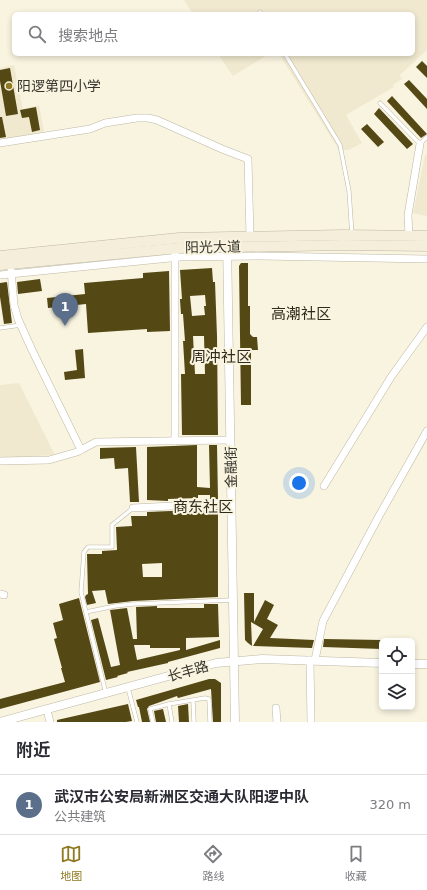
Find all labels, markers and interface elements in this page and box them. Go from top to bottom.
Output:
search box [12,12,415,56]
icon: search [26,23,48,45]
text: 搜索地点 [58,27,118,45]
place label: 阳逻第四小学 [17,78,101,94]
marker: 阳逻第四小学 [4,81,14,91]
street label: 阳光大道 [185,239,241,255]
pin: 1 [52,293,78,326]
district label: 高潮社区 [271,305,331,323]
district label: 周冲社区 [191,348,251,366]
street label: 金融街 [223,446,239,488]
your location [289,473,309,493]
district label: 商东社区 [173,498,233,516]
map controls [379,638,415,710]
button: locate [379,638,415,674]
street label: 长丰路 [166,658,210,684]
button: layers [379,674,415,710]
text: 附近 [16,740,50,760]
text: 武汉市公安局新洲区交通大队阳逻中队 [54,788,309,806]
text: 1 [24,797,34,812]
text: 320 m [369,797,411,812]
text: 公共建筑 [54,809,106,824]
tab: 地图 [60,843,82,883]
tab: 路线 [202,843,224,883]
tab: 收藏 [345,843,367,883]

